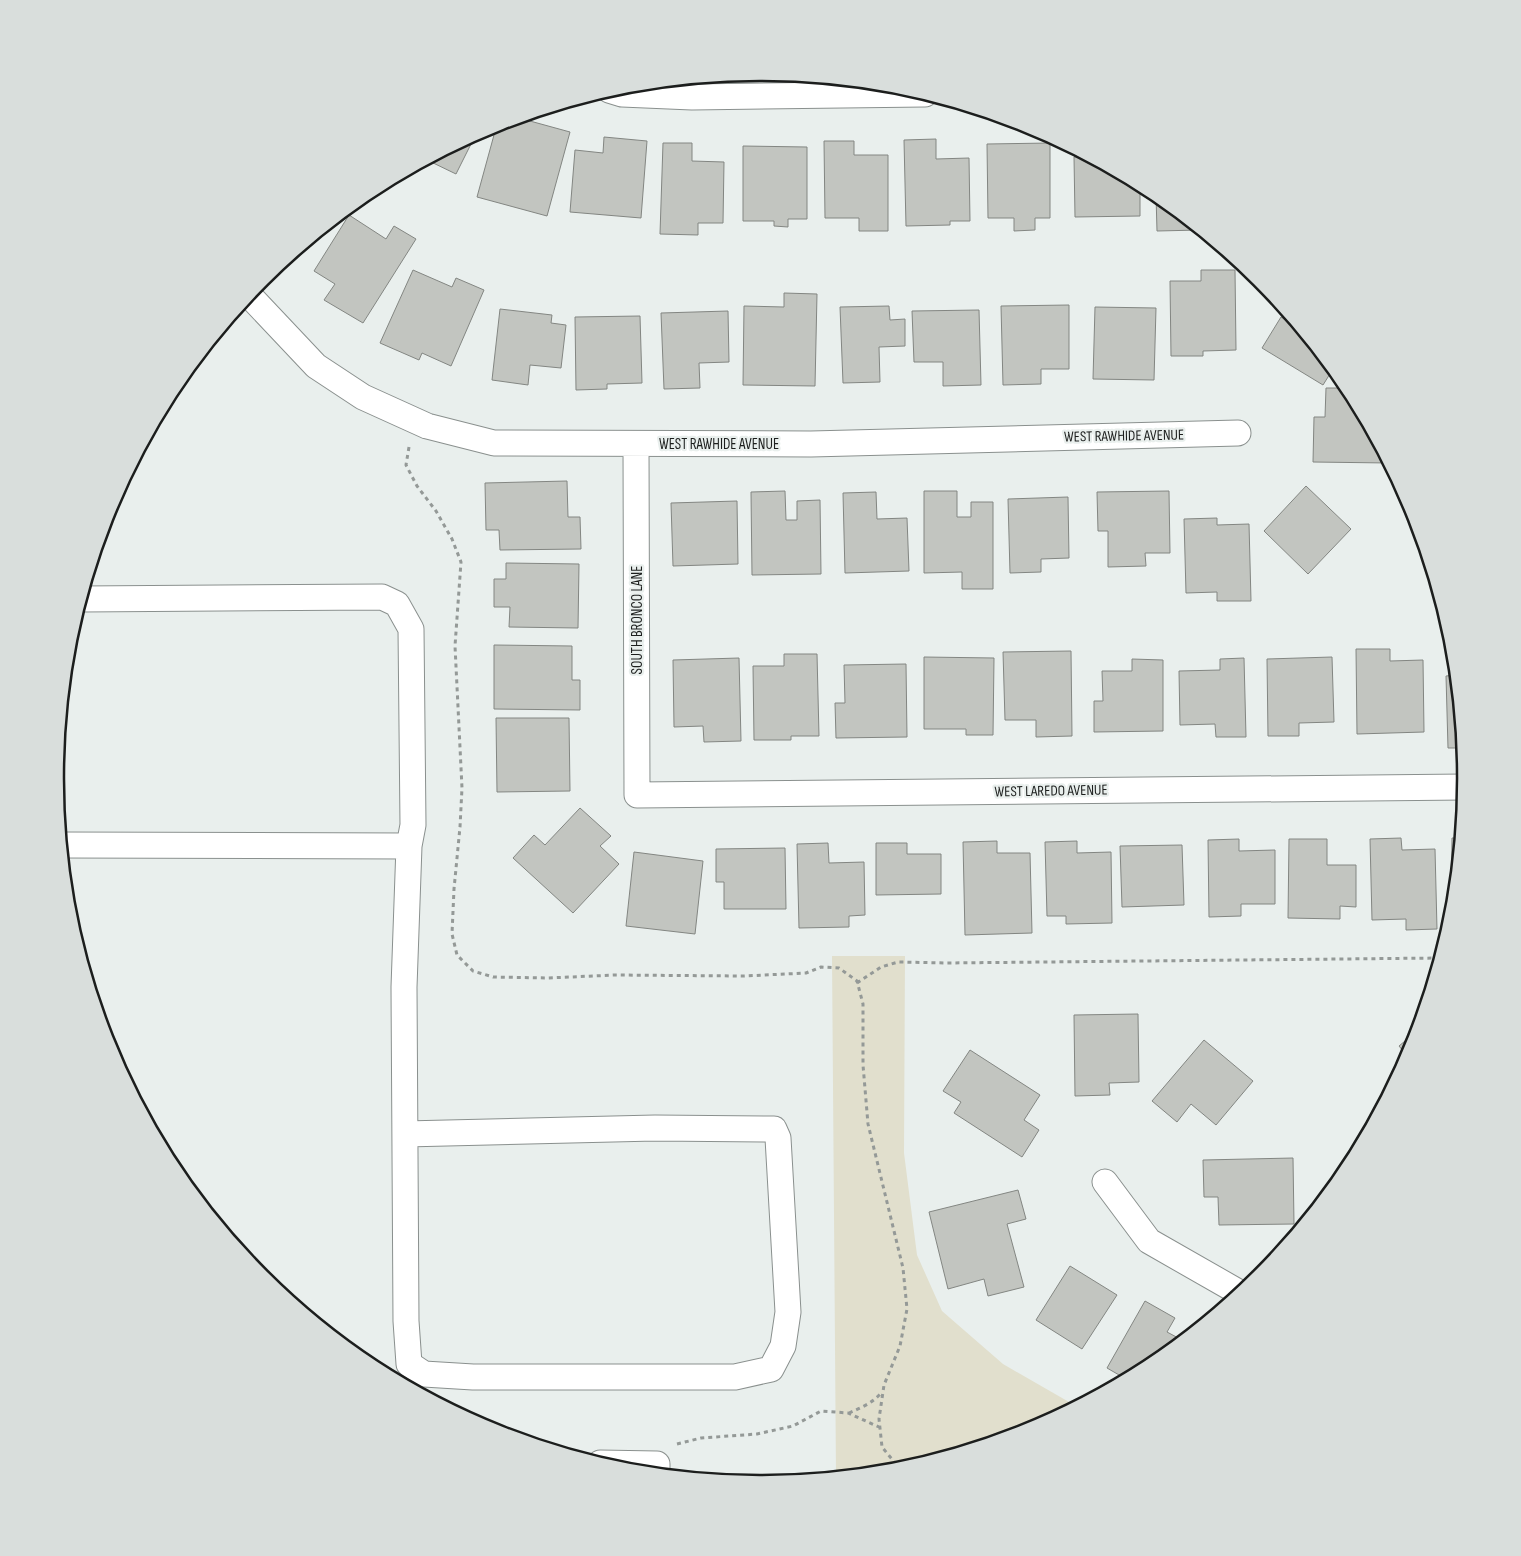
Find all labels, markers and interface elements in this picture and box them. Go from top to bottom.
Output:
street label: WEST RAWHIDE AVENUE [1064,425,1184,447]
street label: WEST RAWHIDE AVENUE [659,435,779,454]
street label: SOUTH BRONCO LANE [628,566,647,674]
street label: WEST LAREDO AVENUE [994,781,1108,801]

